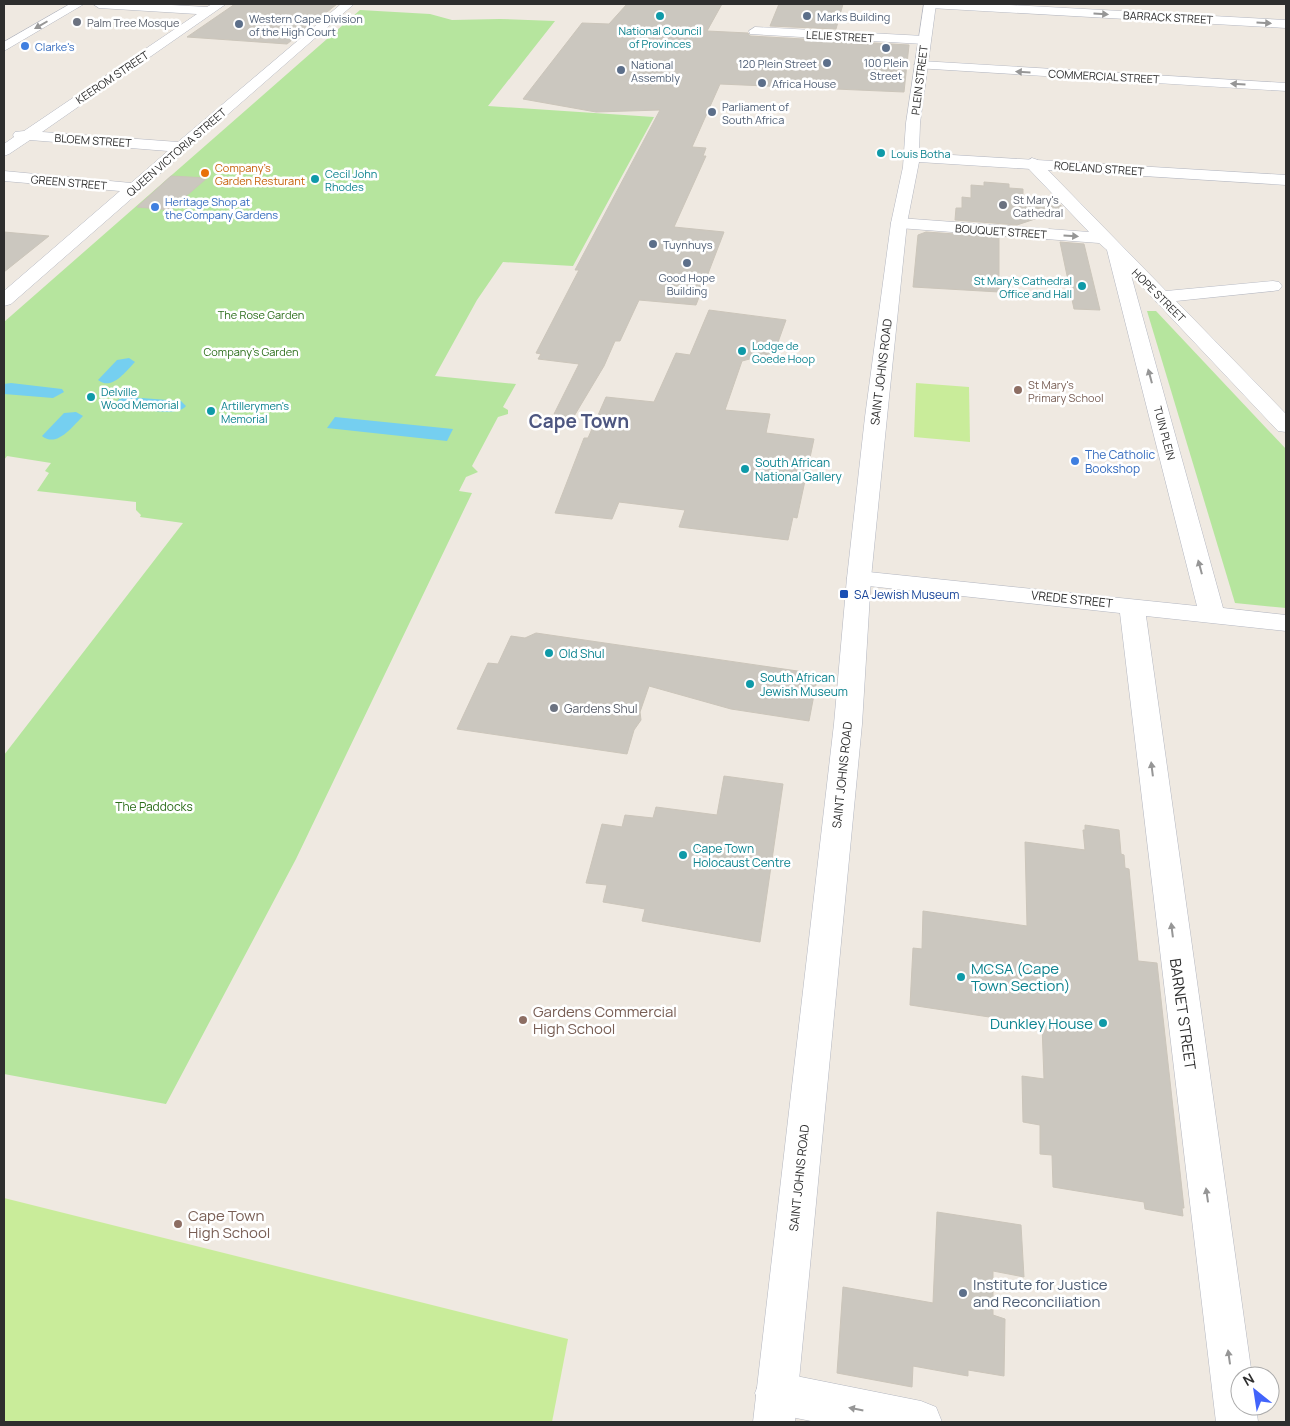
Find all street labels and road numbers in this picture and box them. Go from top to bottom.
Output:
street label: BARRACK STREET [1123,7,1214,27]
street label: LELIE STREET [806,27,875,45]
street label: PLEIN STREET [907,44,931,116]
street label: KEEROM STREET [73,47,152,107]
street label: COMMERCIAL STREET [1048,66,1160,86]
street label: QUEEN VICTORIA STREET [123,104,229,200]
street label: BLOEM STREET [54,130,132,150]
street label: ROELAND STREET [1053,157,1145,179]
street label: GREEN STREET [30,171,108,193]
street label: BOUQUET STREET [954,220,1048,242]
street label: HOPE STREET [1129,265,1189,325]
street label: SAINT JOHNS ROAD [866,318,896,426]
street label: TUIN PLEIN [1151,404,1179,462]
street label: VREDE STREET [1030,586,1114,612]
street label: SAINT JOHNS ROAD [828,721,856,829]
street label: BARNET STREET [1165,957,1201,1071]
street label: SAINT JOHNS ROAD [785,1124,813,1232]

